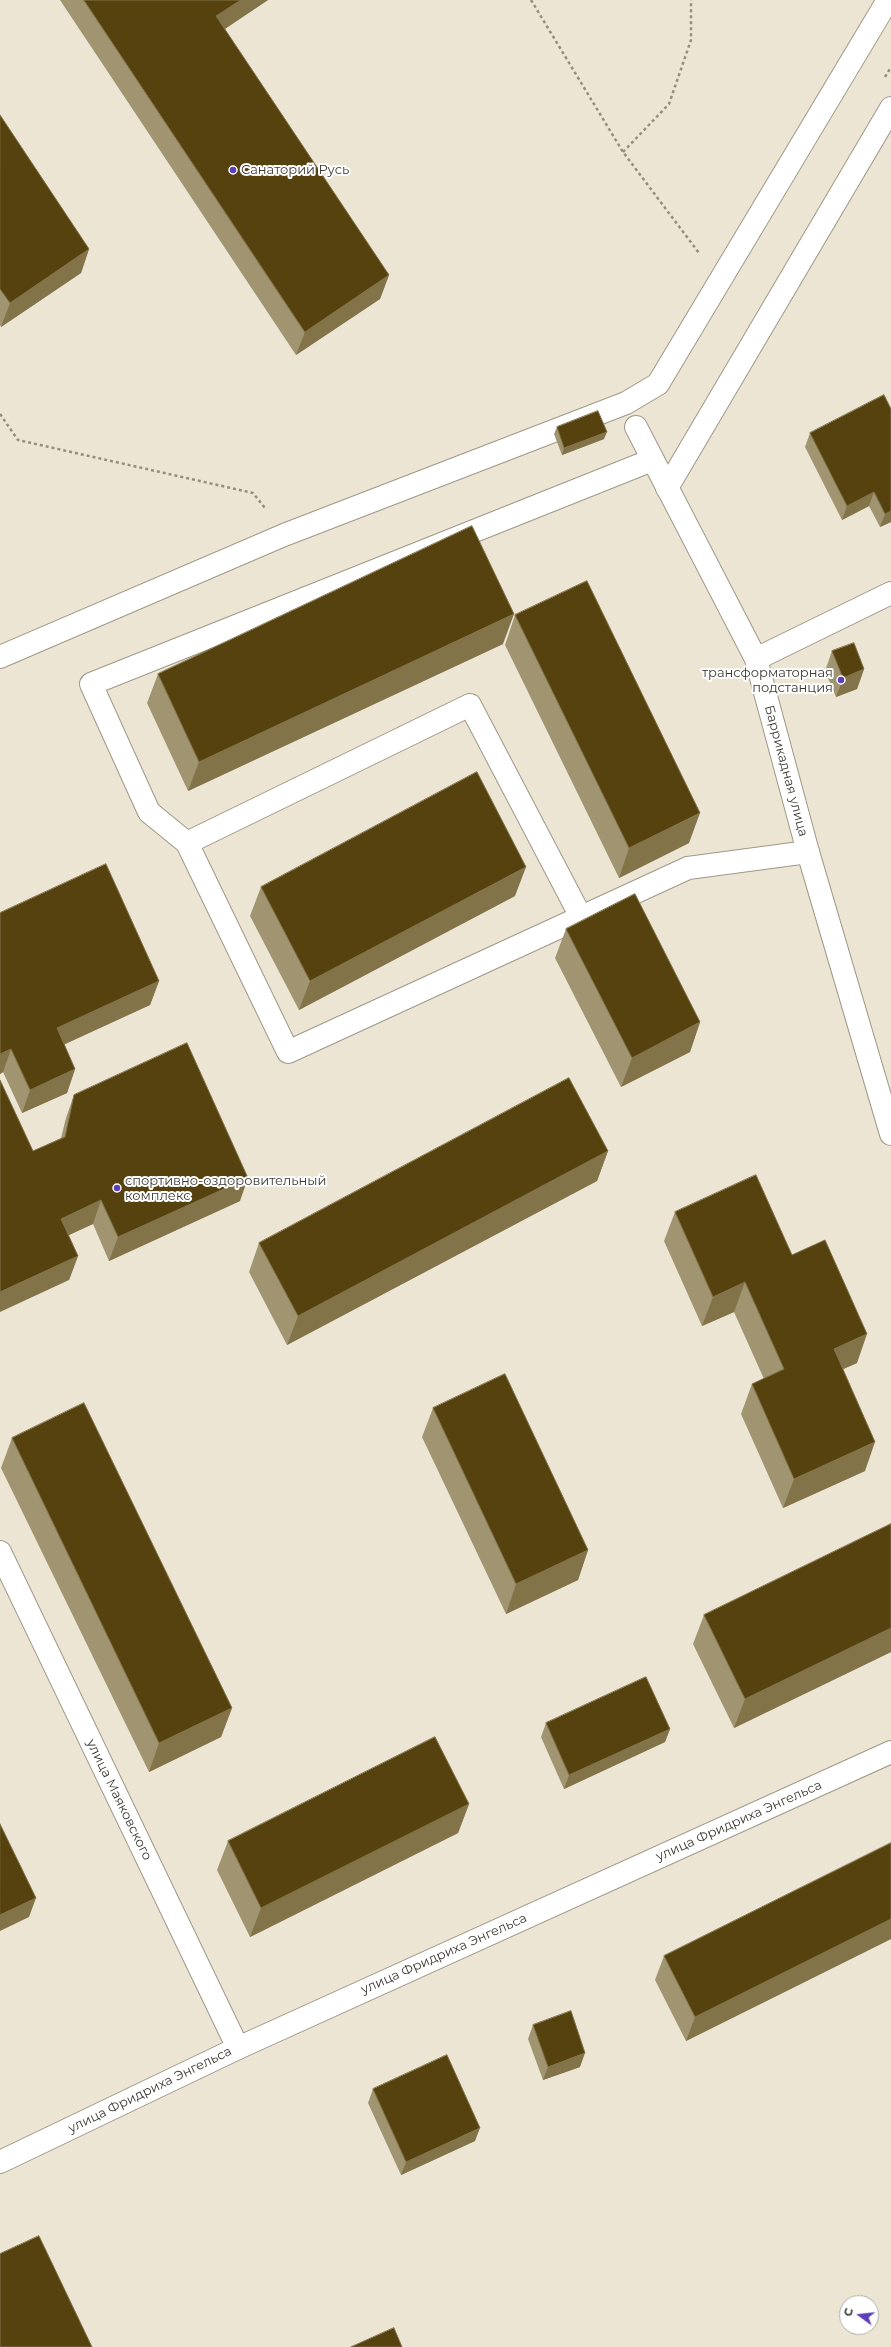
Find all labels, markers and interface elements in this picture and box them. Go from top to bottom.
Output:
place label: Санаторий Русь [241,162,349,178]
marker: Санаторий Русь [228,165,238,175]
place label: трансформаторная подстанция [702,665,833,696]
marker: трансформаторная подстанция [836,675,846,685]
street label: Баррикадная улица [761,704,811,838]
place label: спортивно-оздоровительный комплекс [125,1173,326,1204]
marker: спортивно-оздоровительный комплекс [112,1183,122,1193]
street label: улица Маяковского [83,1737,155,1863]
street label: улица Фридриха Энгельса [654,1777,824,1865]
street label: улица Фридриха Энгельса [359,1910,529,1998]
street label: улица Фридриха Энгельса [66,2044,234,2136]
north arrow [839,2295,879,2335]
text: С [841,2306,856,2318]

